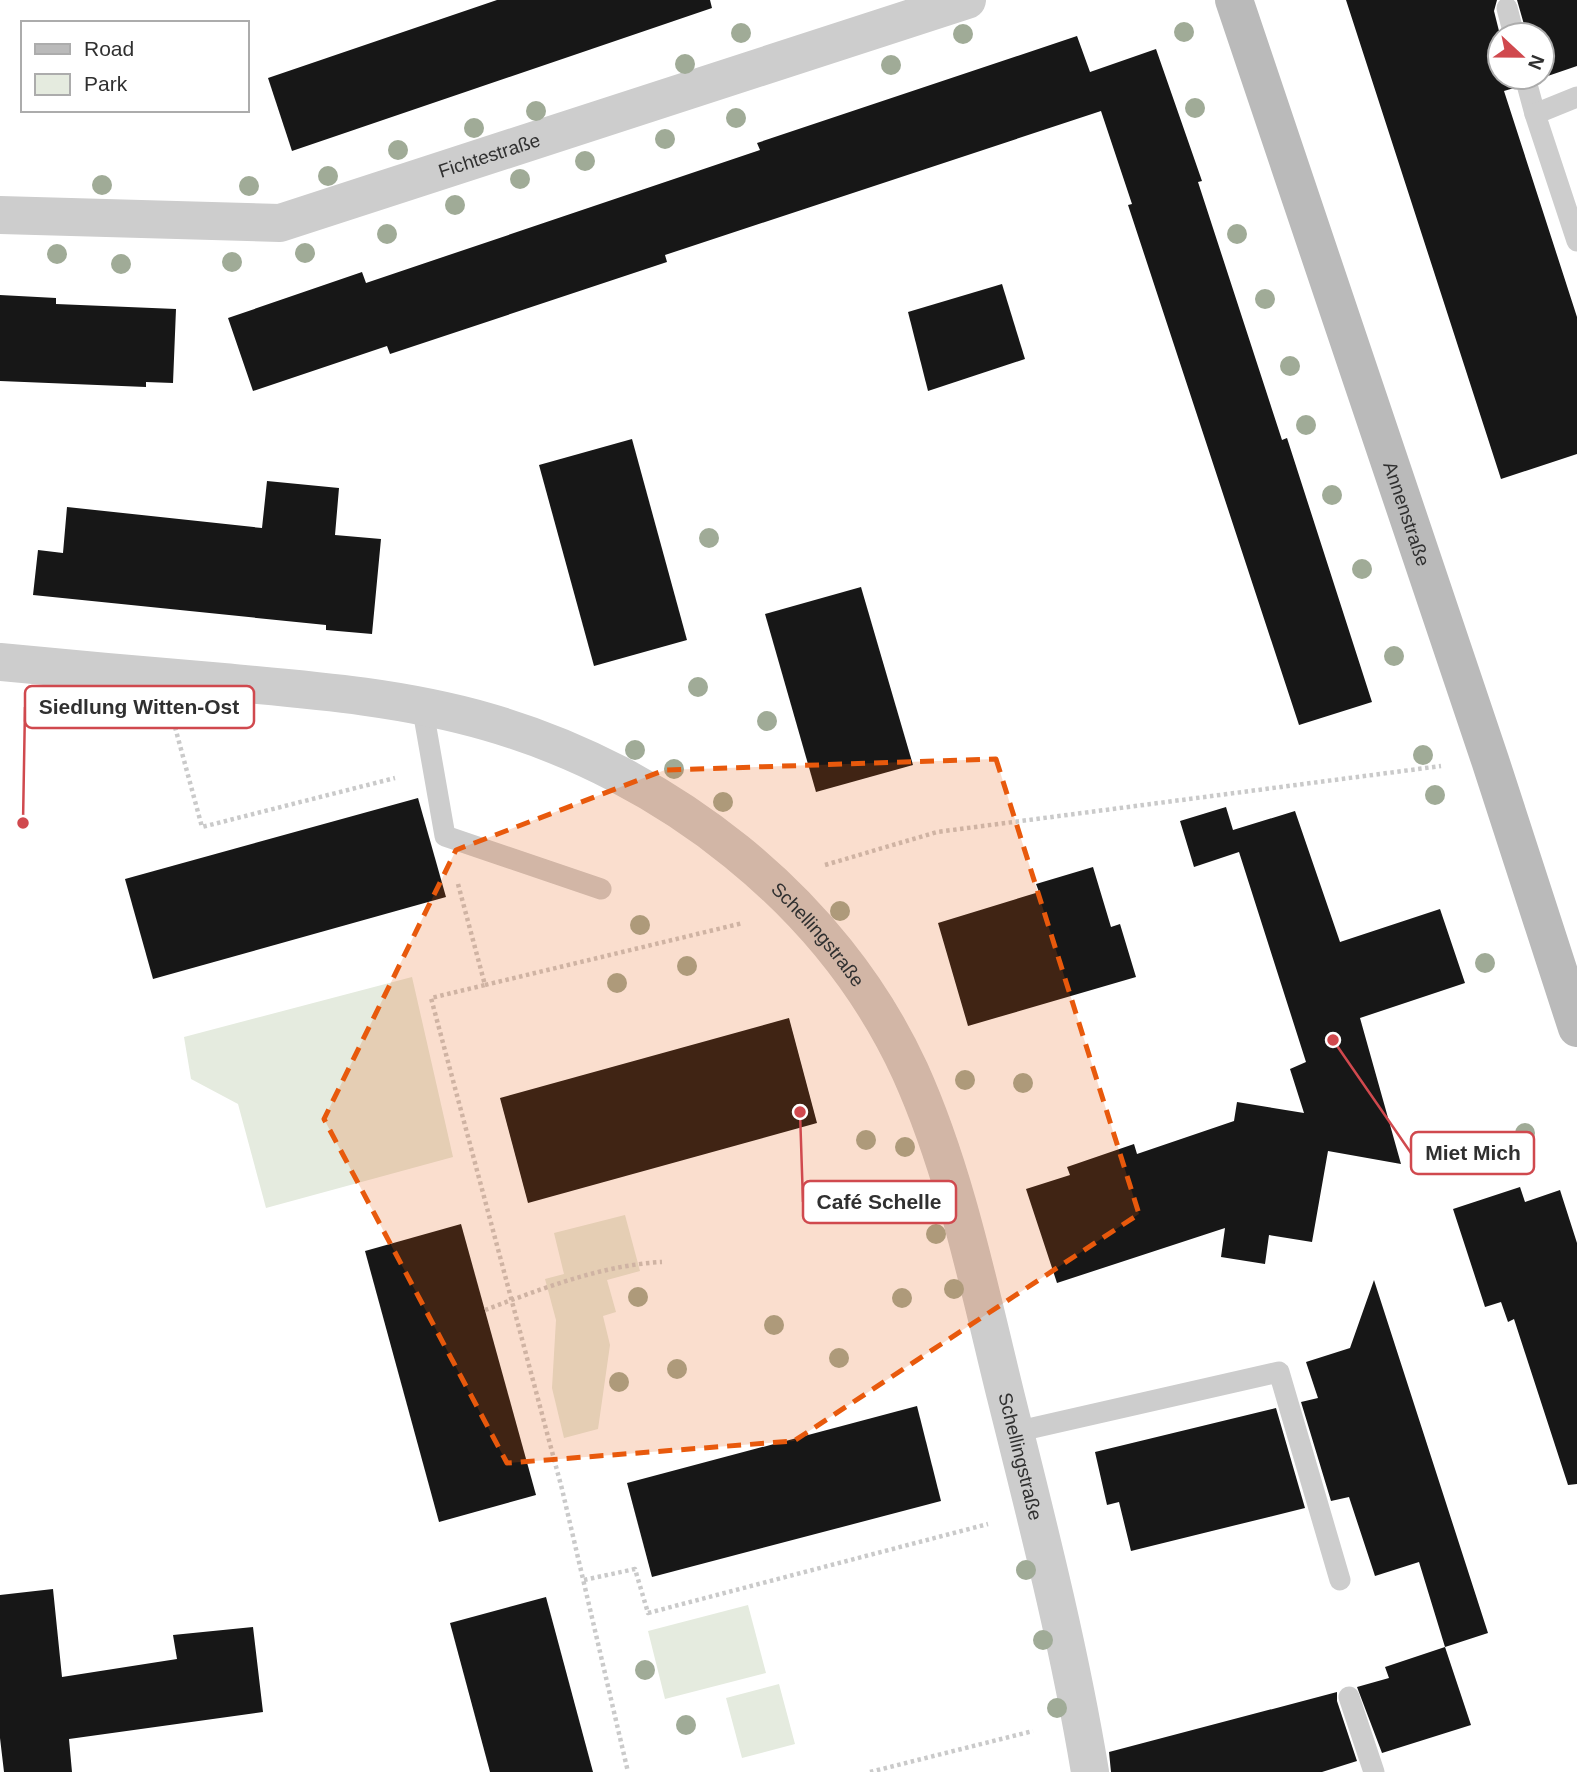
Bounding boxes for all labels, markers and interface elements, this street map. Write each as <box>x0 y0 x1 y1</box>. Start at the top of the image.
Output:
legend <box>21 21 248 112</box>
north arrow <box>1486 21 1556 91</box>
text: Road <box>84 37 134 60</box>
text: N <box>1524 52 1549 72</box>
text: Park <box>84 72 128 95</box>
street label: Fichtestraße <box>436 129 543 182</box>
street label: Annenstraße <box>1379 459 1434 569</box>
callout: Siedlung Witten-Ost <box>25 686 254 728</box>
text: Siedlung Witten-Ost <box>39 695 239 718</box>
street label: Schellingstraße <box>767 878 869 991</box>
callout: Miet Mich <box>1411 1132 1534 1174</box>
text: Miet Mich <box>1425 1141 1521 1164</box>
callout: Café Schelle <box>803 1181 956 1223</box>
text: Café Schelle <box>817 1190 941 1213</box>
street label: Schellingstraße <box>994 1390 1046 1523</box>

